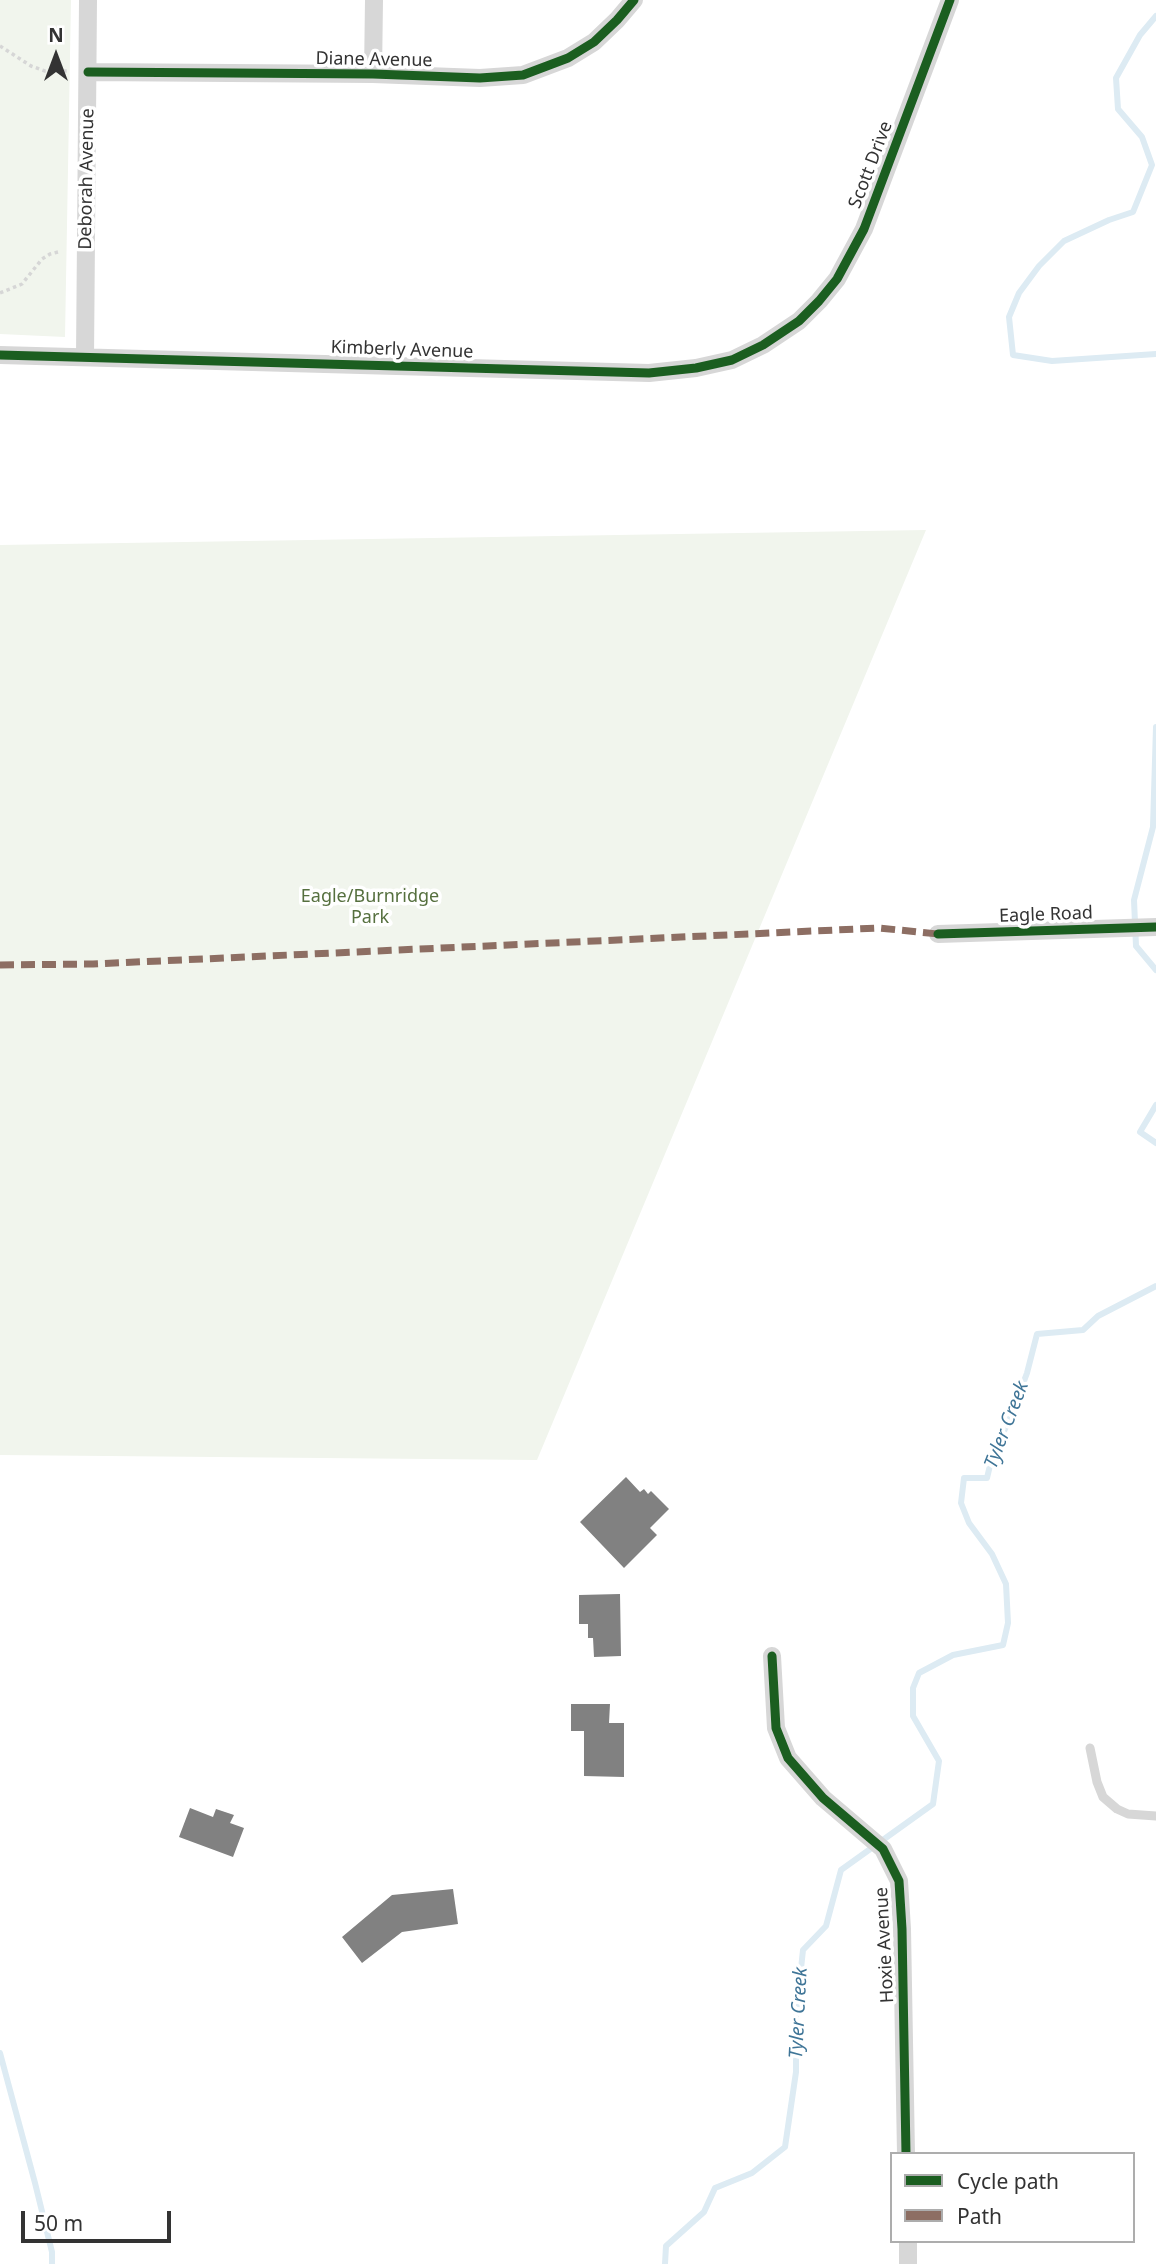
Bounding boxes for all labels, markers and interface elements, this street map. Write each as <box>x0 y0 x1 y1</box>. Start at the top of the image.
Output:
north arrow <box>21 21 91 91</box>
text: N <box>48 22 64 48</box>
street label: Diane Avenue <box>315 48 433 72</box>
street label: Deborah Avenue <box>75 108 99 250</box>
street label: Scott Drive <box>845 118 897 212</box>
street label: Kimberly Avenue <box>330 337 474 363</box>
park label: Eagle/Burnridge Park <box>301 886 439 928</box>
street label: Eagle Road <box>999 903 1093 927</box>
water label: Tyler Creek <box>980 1378 1034 1472</box>
street label: Hoxie Avenue <box>871 1886 899 2004</box>
water label: Tyler Creek <box>785 1967 813 2059</box>
legend <box>890 2152 1135 2243</box>
text: Cycle path <box>957 2167 1059 2195</box>
scale bar <box>24 2198 175 2242</box>
text: Path <box>957 2202 1002 2230</box>
text: 50 m <box>34 2209 83 2237</box>

